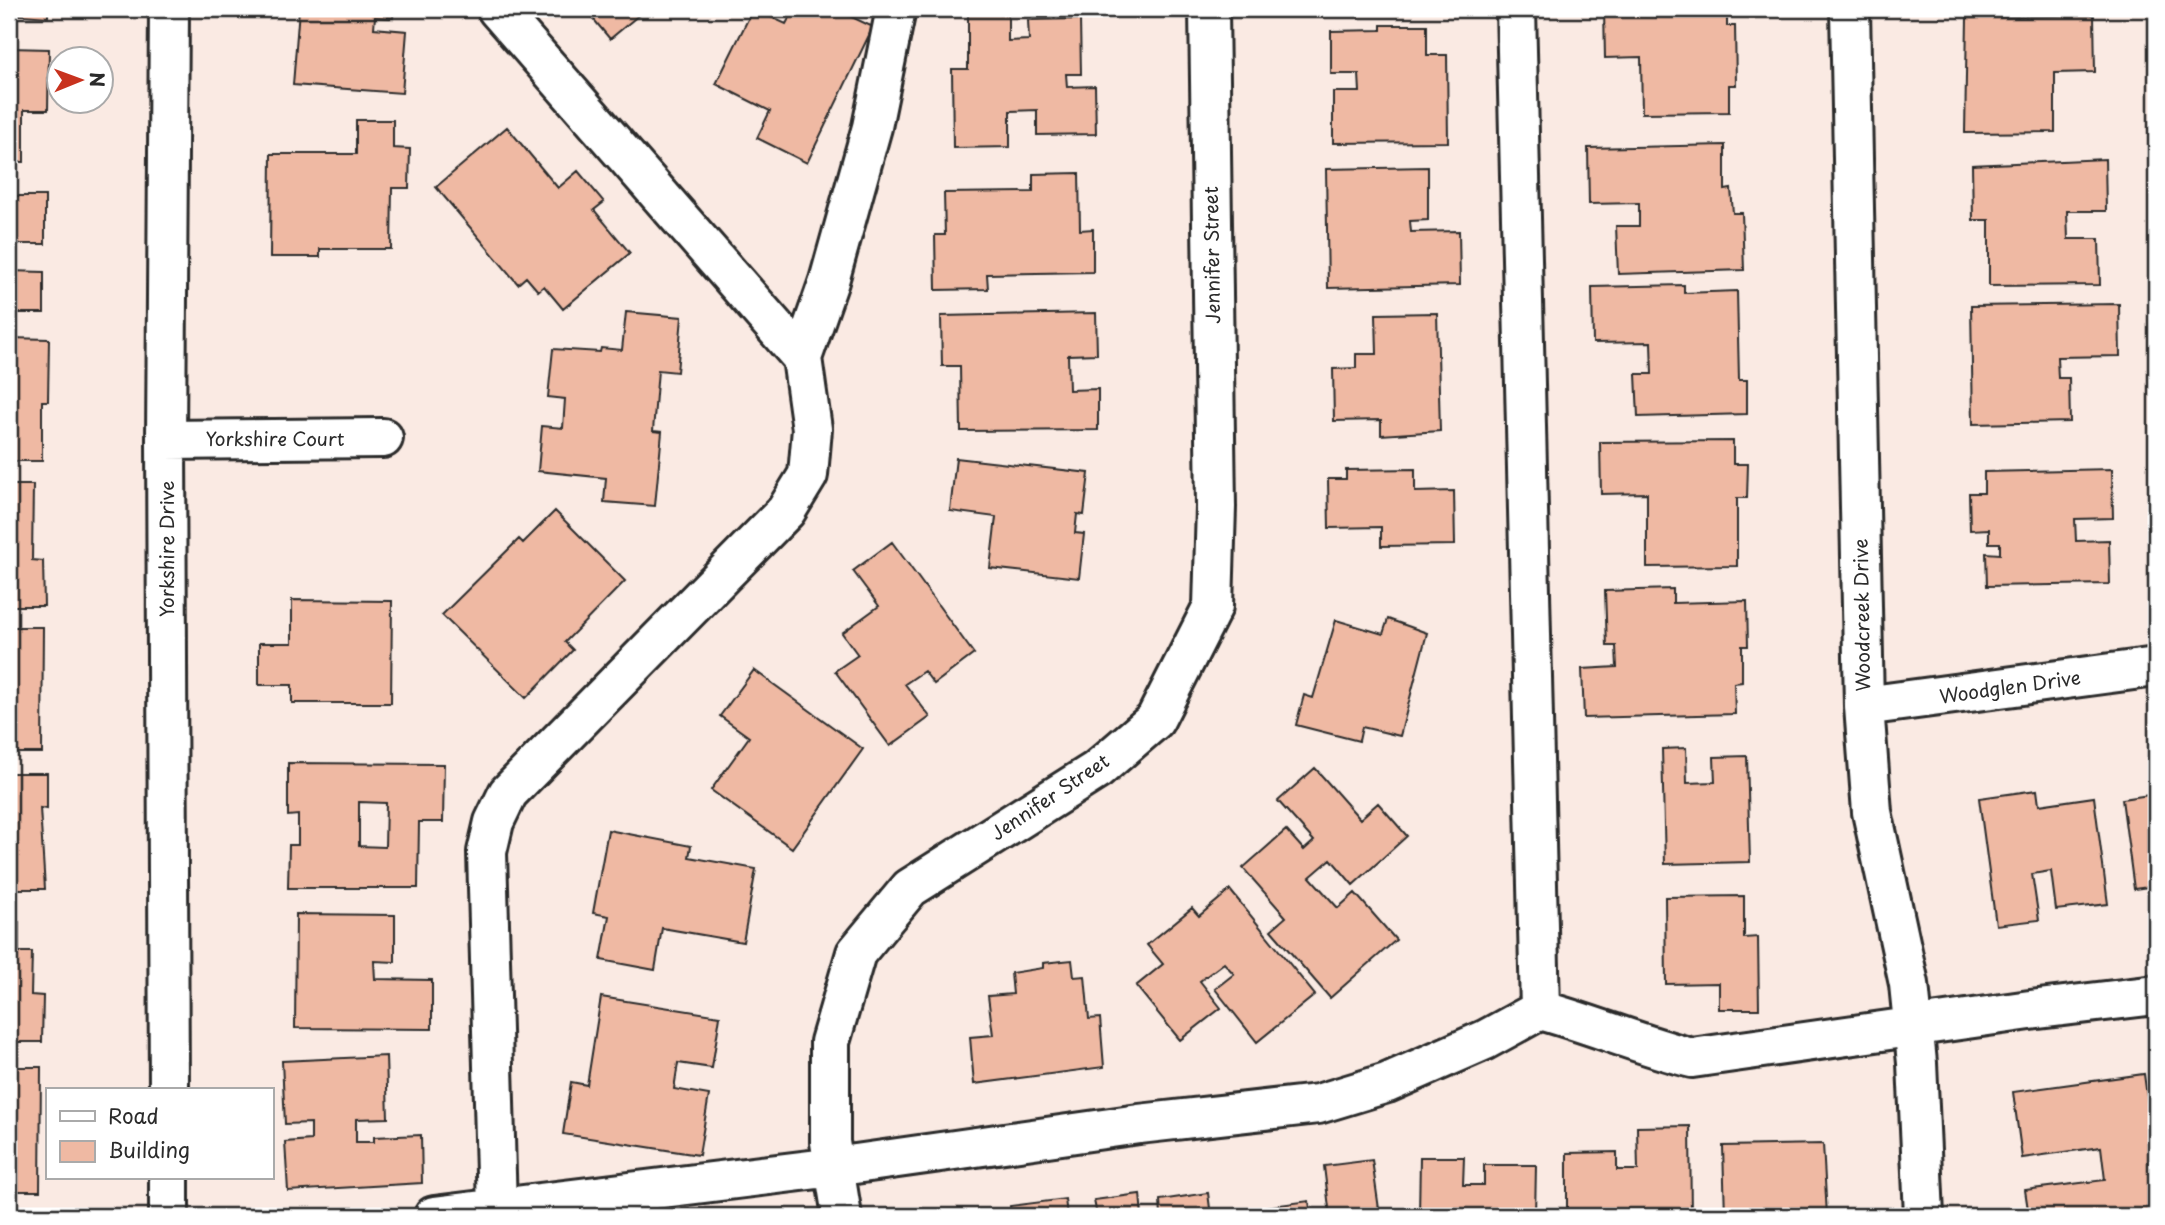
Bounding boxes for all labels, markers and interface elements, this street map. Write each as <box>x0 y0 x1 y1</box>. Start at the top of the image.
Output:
north arrow <box>46 46 116 116</box>
text: N <box>84 72 112 87</box>
street label: Jennifer Street <box>1196 186 1226 324</box>
street label: Yorkshire Court <box>206 424 345 452</box>
street label: Yorkshire Drive <box>152 481 180 617</box>
street label: Woodcreek Drive <box>1846 538 1876 692</box>
street label: Woodglen Drive <box>1937 662 2082 710</box>
street label: Jennifer Street <box>985 746 1115 846</box>
legend <box>46 1088 273 1180</box>
text: Road <box>108 1099 159 1131</box>
text: Building <box>108 1133 190 1165</box>

